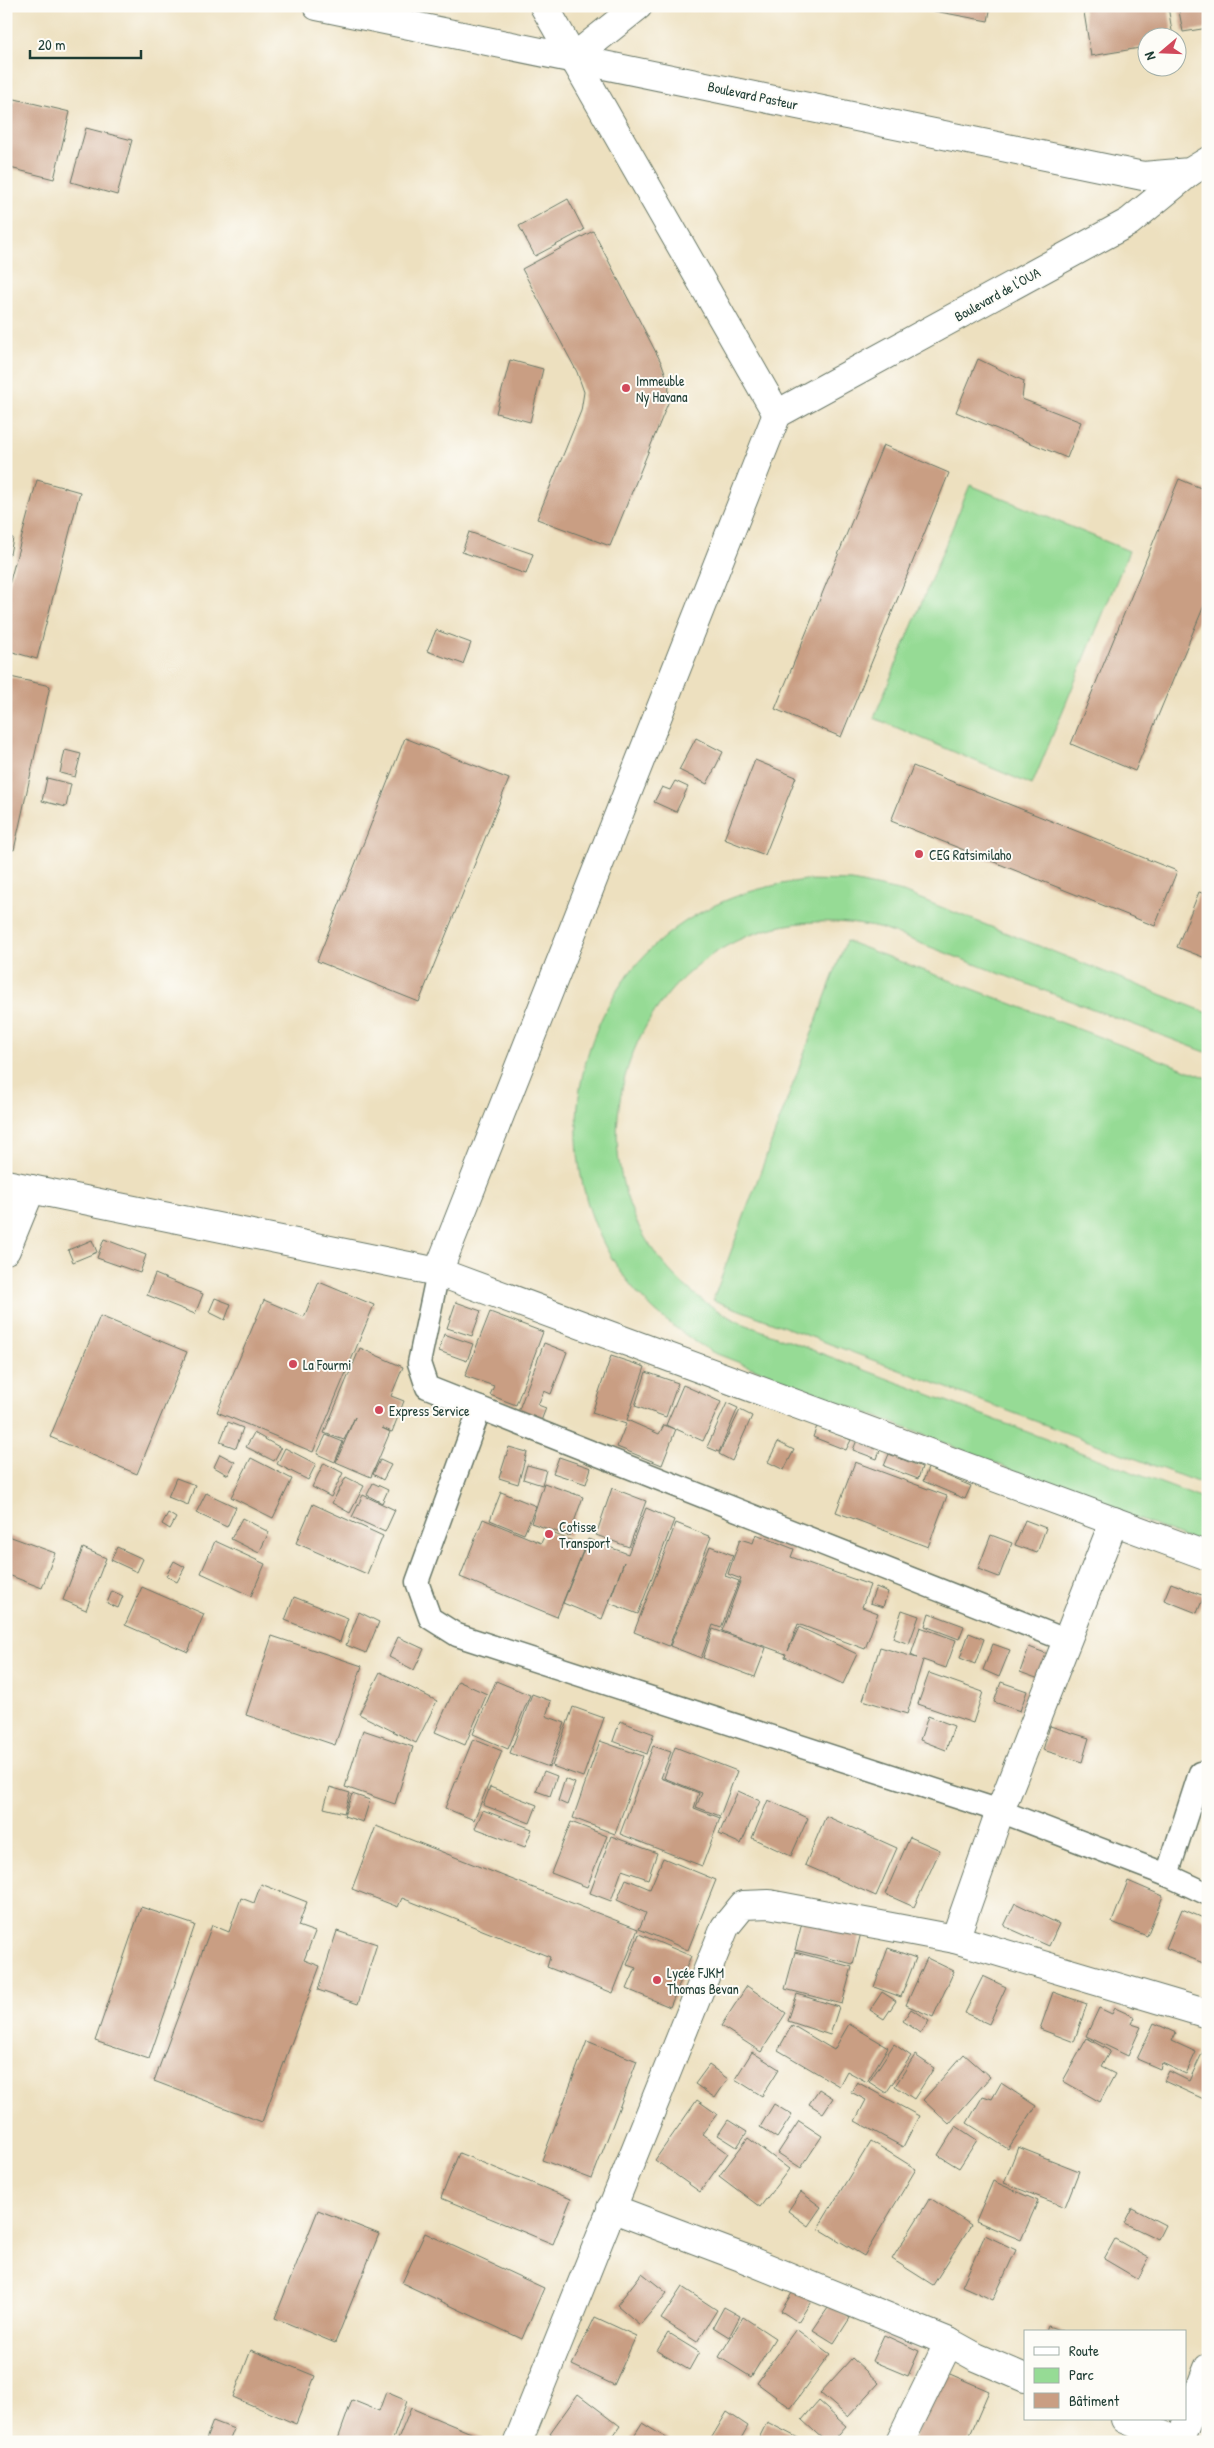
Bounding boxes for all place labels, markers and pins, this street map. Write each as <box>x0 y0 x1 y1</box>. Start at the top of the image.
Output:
place label: Immeuble Ny Havana <box>636 371 688 407</box>
marker: Immeuble Ny Havana <box>620 382 632 394</box>
place label: CEG Ratsimilaho <box>929 845 1012 864</box>
marker: CEG Ratsimilaho <box>913 848 925 860</box>
place label: La Fourmi <box>303 1355 351 1374</box>
marker: La Fourmi <box>287 1358 299 1370</box>
place label: Express Service <box>389 1401 470 1421</box>
marker: Express Service <box>373 1404 385 1416</box>
place label: Cotisse Transport <box>559 1517 610 1553</box>
marker: Cotisse Transport <box>543 1528 555 1540</box>
place label: Lycée FJKM Thomas Bevan <box>667 1963 739 1998</box>
marker: Lycée FJKM Thomas Bevan <box>651 1974 663 1986</box>

